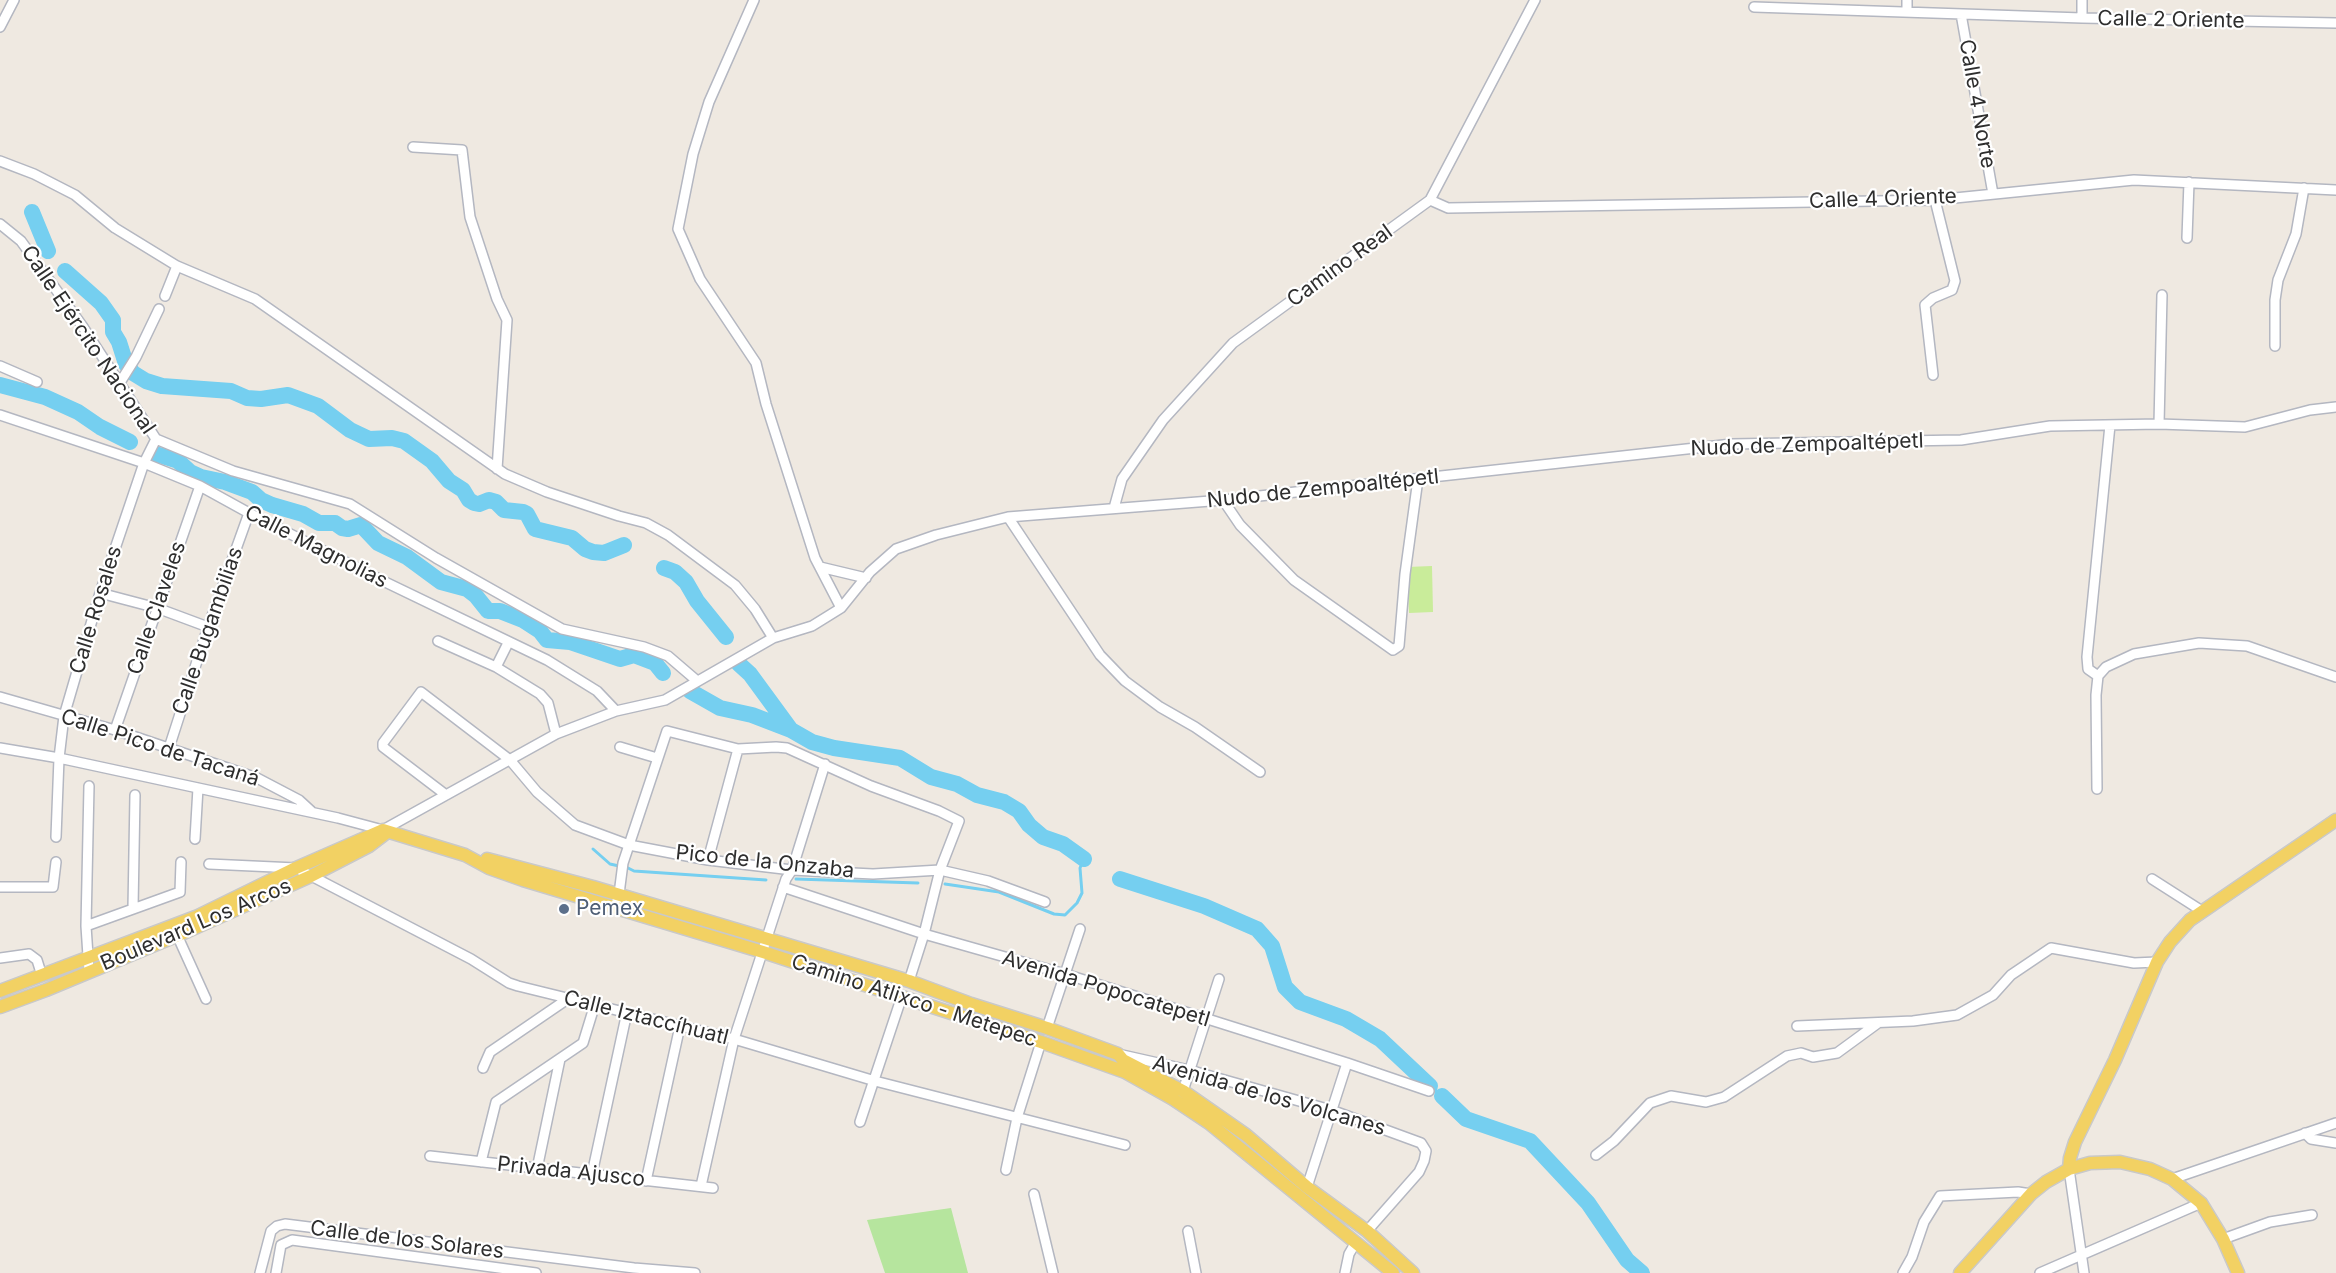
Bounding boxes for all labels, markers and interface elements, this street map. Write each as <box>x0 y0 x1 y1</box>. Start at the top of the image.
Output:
street label: Calle 2 Oriente <box>2097 6 2245 34</box>
street label: Calle 4 Norte <box>1953 38 2001 170</box>
street label: Calle 4 Oriente <box>1809 184 1957 214</box>
street label: Camino Real <box>1282 219 1398 313</box>
street label: Calle Ejército Nacional <box>16 241 160 439</box>
street label: Nudo de Zempoaltépetl <box>1690 428 1924 462</box>
street label: Nudo de Zempoaltépetl <box>1206 464 1440 514</box>
street label: Calle Magnolias <box>240 500 392 594</box>
street label: Calle Claveles <box>122 538 192 678</box>
street label: Calle Rosales <box>65 543 127 677</box>
street label: Calle Bugambilias <box>167 544 249 718</box>
street label: Calle Pico de Tacaná <box>57 704 263 792</box>
street label: Pico de la Onzaba <box>674 840 856 884</box>
street label: Boulevard Los Arcos <box>97 873 295 977</box>
place label: Pemex <box>576 896 643 922</box>
marker: Pemex <box>557 902 571 916</box>
street label: Avenida Popocatepetl <box>999 945 1213 1033</box>
street label: Camino Atlixco - Metepec <box>788 949 1040 1053</box>
street label: Calle Iztaccíhuatl <box>561 985 731 1051</box>
street label: Avenida de los Volcanes <box>1150 1051 1388 1141</box>
street label: Privada Ajusco <box>496 1152 646 1192</box>
street label: Calle de los Solares <box>309 1216 505 1264</box>

